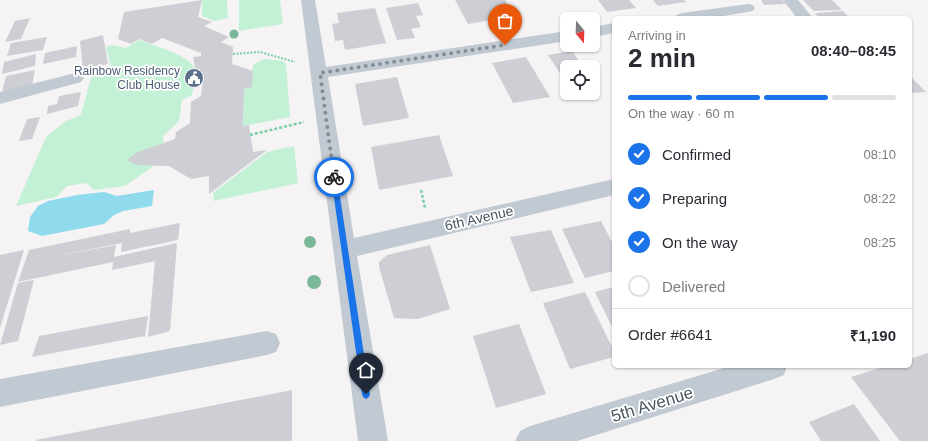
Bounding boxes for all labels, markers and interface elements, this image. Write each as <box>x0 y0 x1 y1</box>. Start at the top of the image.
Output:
pin <box>488 4 522 45</box>
icon: bag <box>494 10 516 32</box>
north arrow <box>560 12 600 52</box>
map controls <box>560 12 600 100</box>
text: Arriving in <box>628 28 686 43</box>
text: 08:40–08:45 <box>811 42 896 59</box>
text: 2 min <box>628 43 696 73</box>
button: locate <box>560 60 600 100</box>
place label: Rainbow Residency Club House <box>74 64 180 92</box>
public building icon: Rainbow Residency Club House <box>183 67 205 89</box>
text: On the way · 60 m <box>628 106 734 121</box>
icon: check <box>628 143 650 165</box>
text: Confirmed <box>662 146 731 163</box>
text: 08:10 <box>863 147 896 162</box>
courier <box>314 157 354 197</box>
icon: bike <box>323 166 345 188</box>
icon: check <box>628 187 650 209</box>
text: Preparing <box>662 190 727 207</box>
text: 08:22 <box>863 191 896 206</box>
street label: 6th Avenue <box>443 202 515 234</box>
icon: check <box>628 231 650 253</box>
text: On the way <box>662 234 738 251</box>
text: 08:25 <box>863 235 896 250</box>
text: Delivered <box>662 278 725 295</box>
text: Order #6641 <box>628 326 712 343</box>
text: ₹1,190 <box>850 327 896 344</box>
pin <box>349 353 383 394</box>
icon: home <box>355 359 377 381</box>
street label: 5th Avenue <box>609 383 695 426</box>

